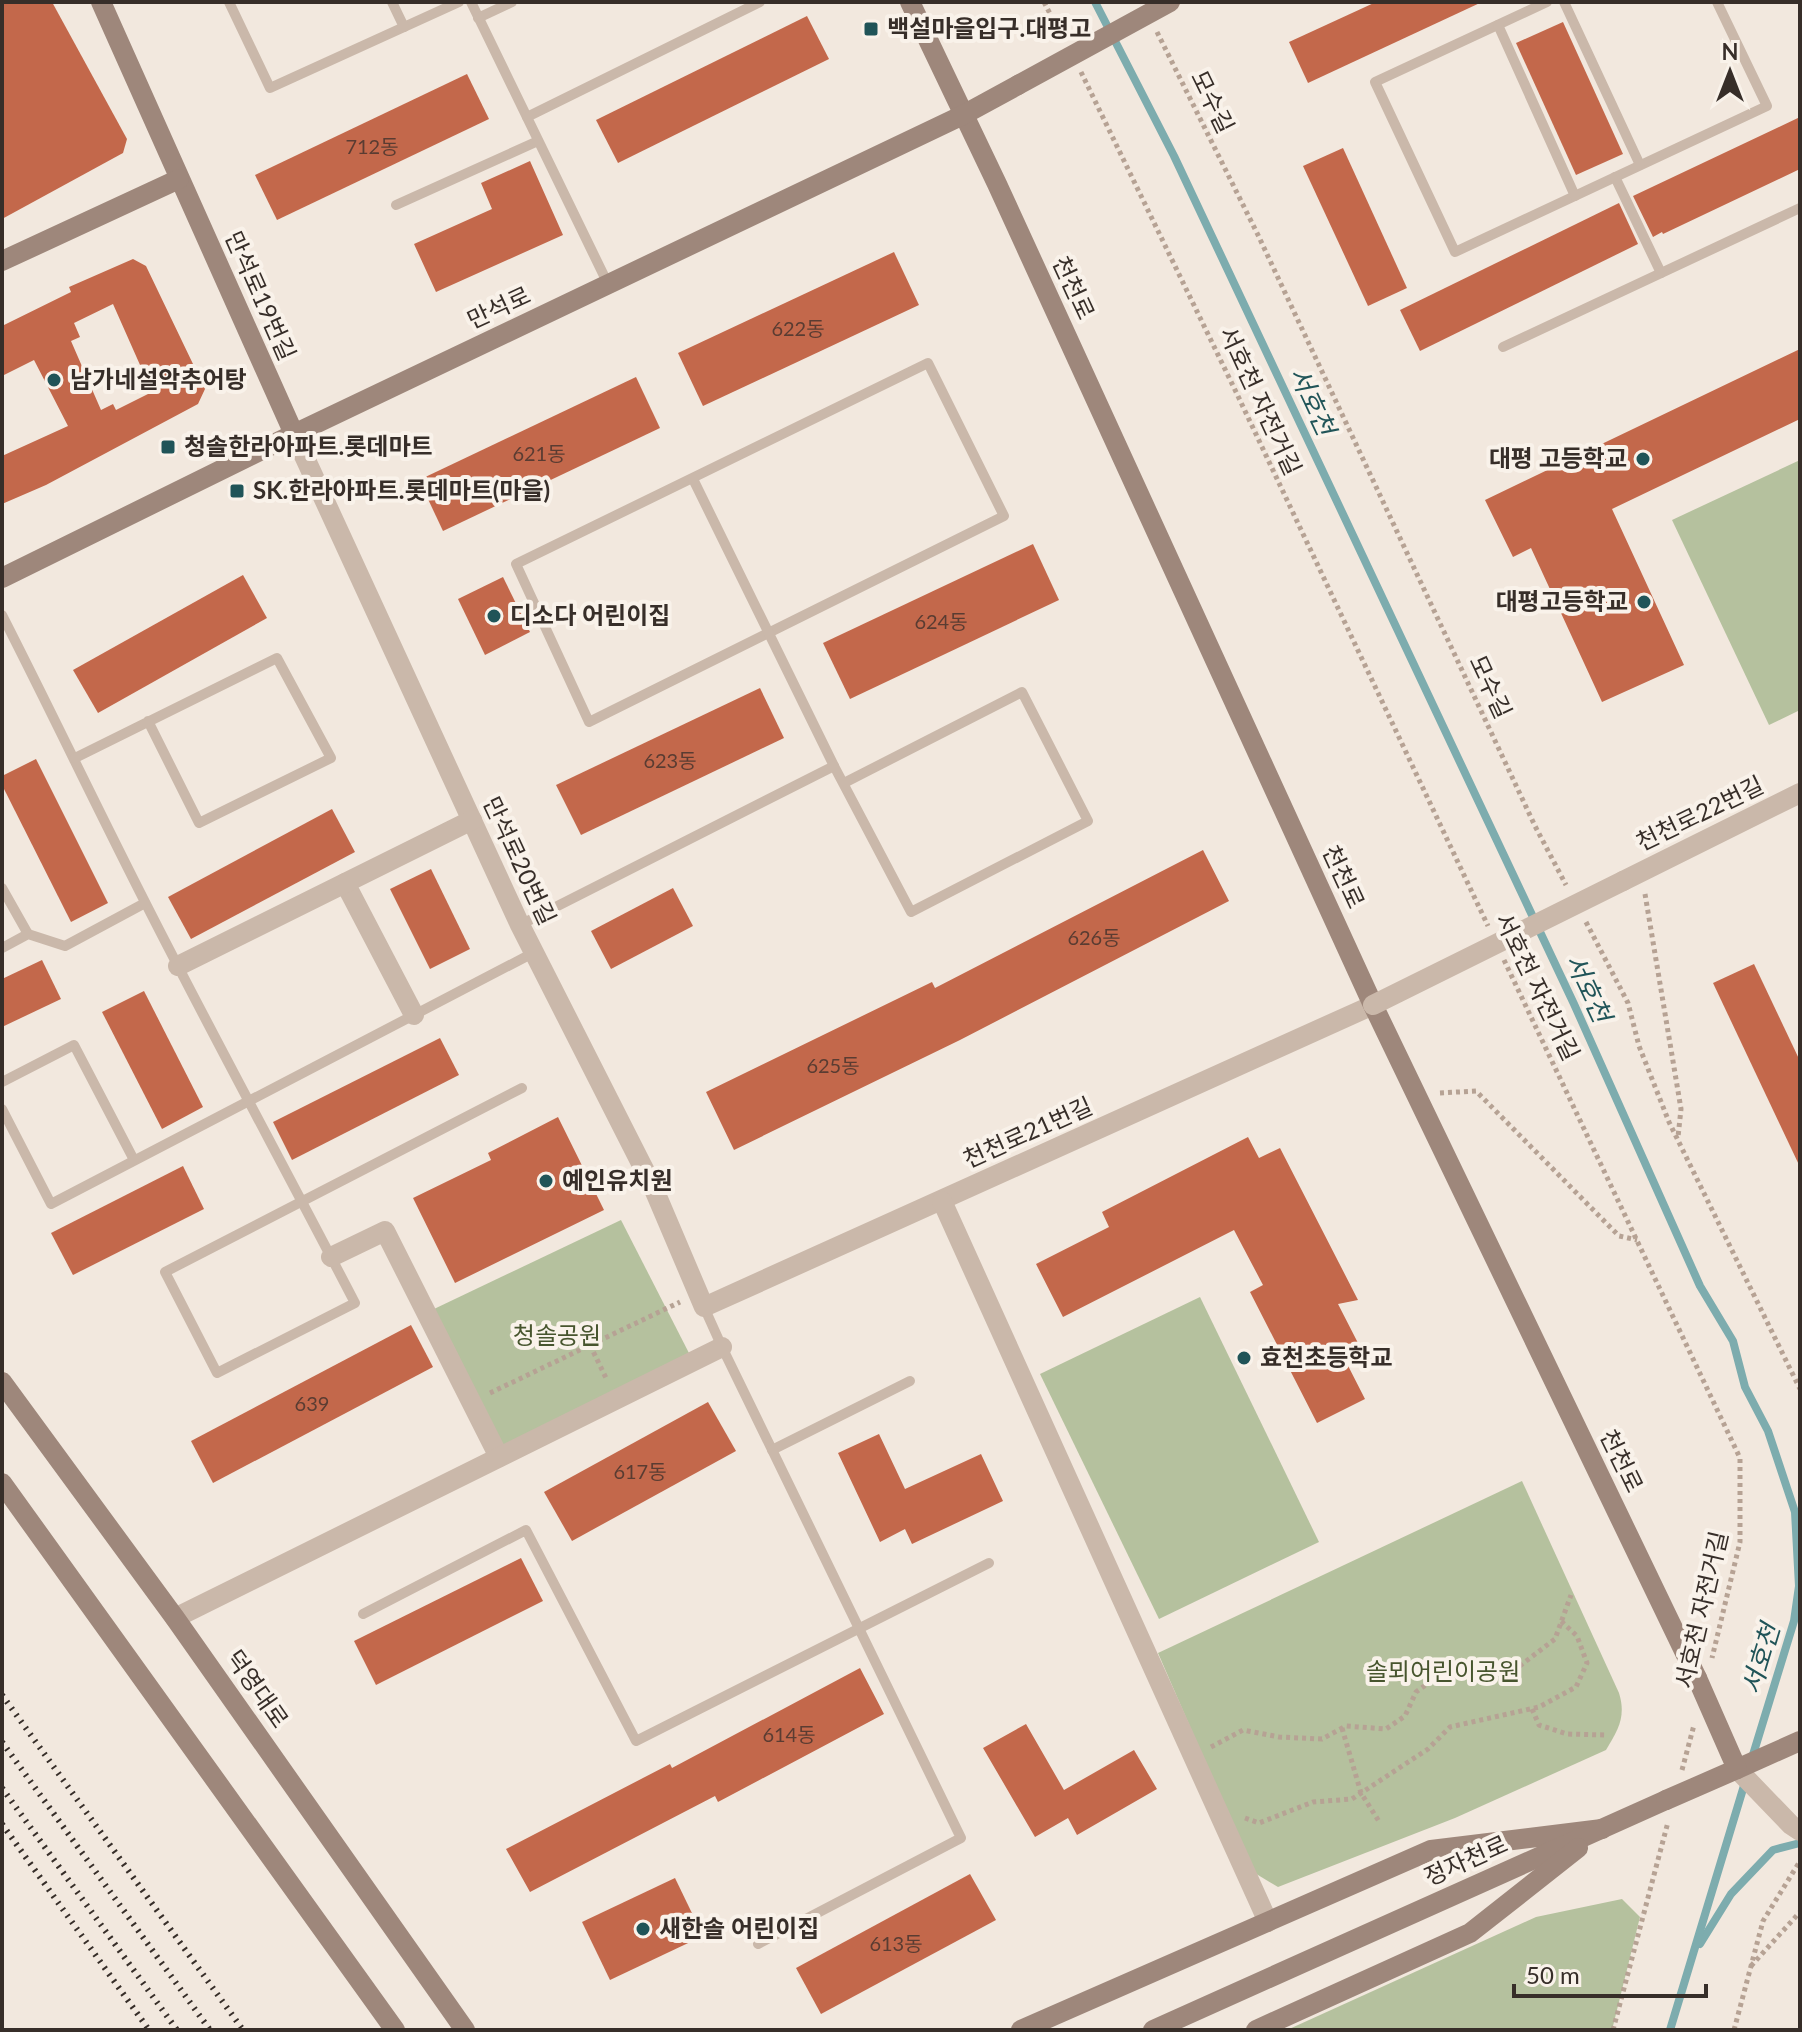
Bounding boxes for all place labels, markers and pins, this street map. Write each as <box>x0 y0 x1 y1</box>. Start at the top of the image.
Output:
place label: 백설마을입구.대평고 <box>887 13 1091 42</box>
marker: 백설마을입구.대평고 <box>862 20 880 38</box>
place label: 남가네설악추어탕 <box>70 364 247 393</box>
marker: 남가네설악추어탕 <box>45 371 63 389</box>
place label: 청솔한라아파트.롯데마트 <box>184 431 433 460</box>
marker: 청솔한라아파트.롯데마트 <box>159 438 177 456</box>
place label: 대평 고등학교 <box>1489 443 1627 472</box>
marker: 대평 고등학교 <box>1634 450 1652 468</box>
place label: SK.한라아파트.롯데마트(마을) <box>253 475 550 504</box>
marker: SK.한라아파트.롯데마트(마을) <box>228 482 246 500</box>
place label: 대평고등학교 <box>1496 586 1628 615</box>
marker: 대평고등학교 <box>1635 593 1653 611</box>
place label: 디소다 어린이집 <box>510 600 670 629</box>
marker: 디소다 어린이집 <box>485 607 503 625</box>
place label: 예인유치원 <box>562 1165 672 1194</box>
marker: 예인유치원 <box>537 1172 555 1190</box>
place label: 효천초등학교 <box>1260 1342 1392 1371</box>
marker: 효천초등학교 <box>1235 1349 1253 1367</box>
place label: 새한솔 어린이집 <box>659 1913 819 1942</box>
marker: 새한솔 어린이집 <box>634 1920 652 1938</box>

